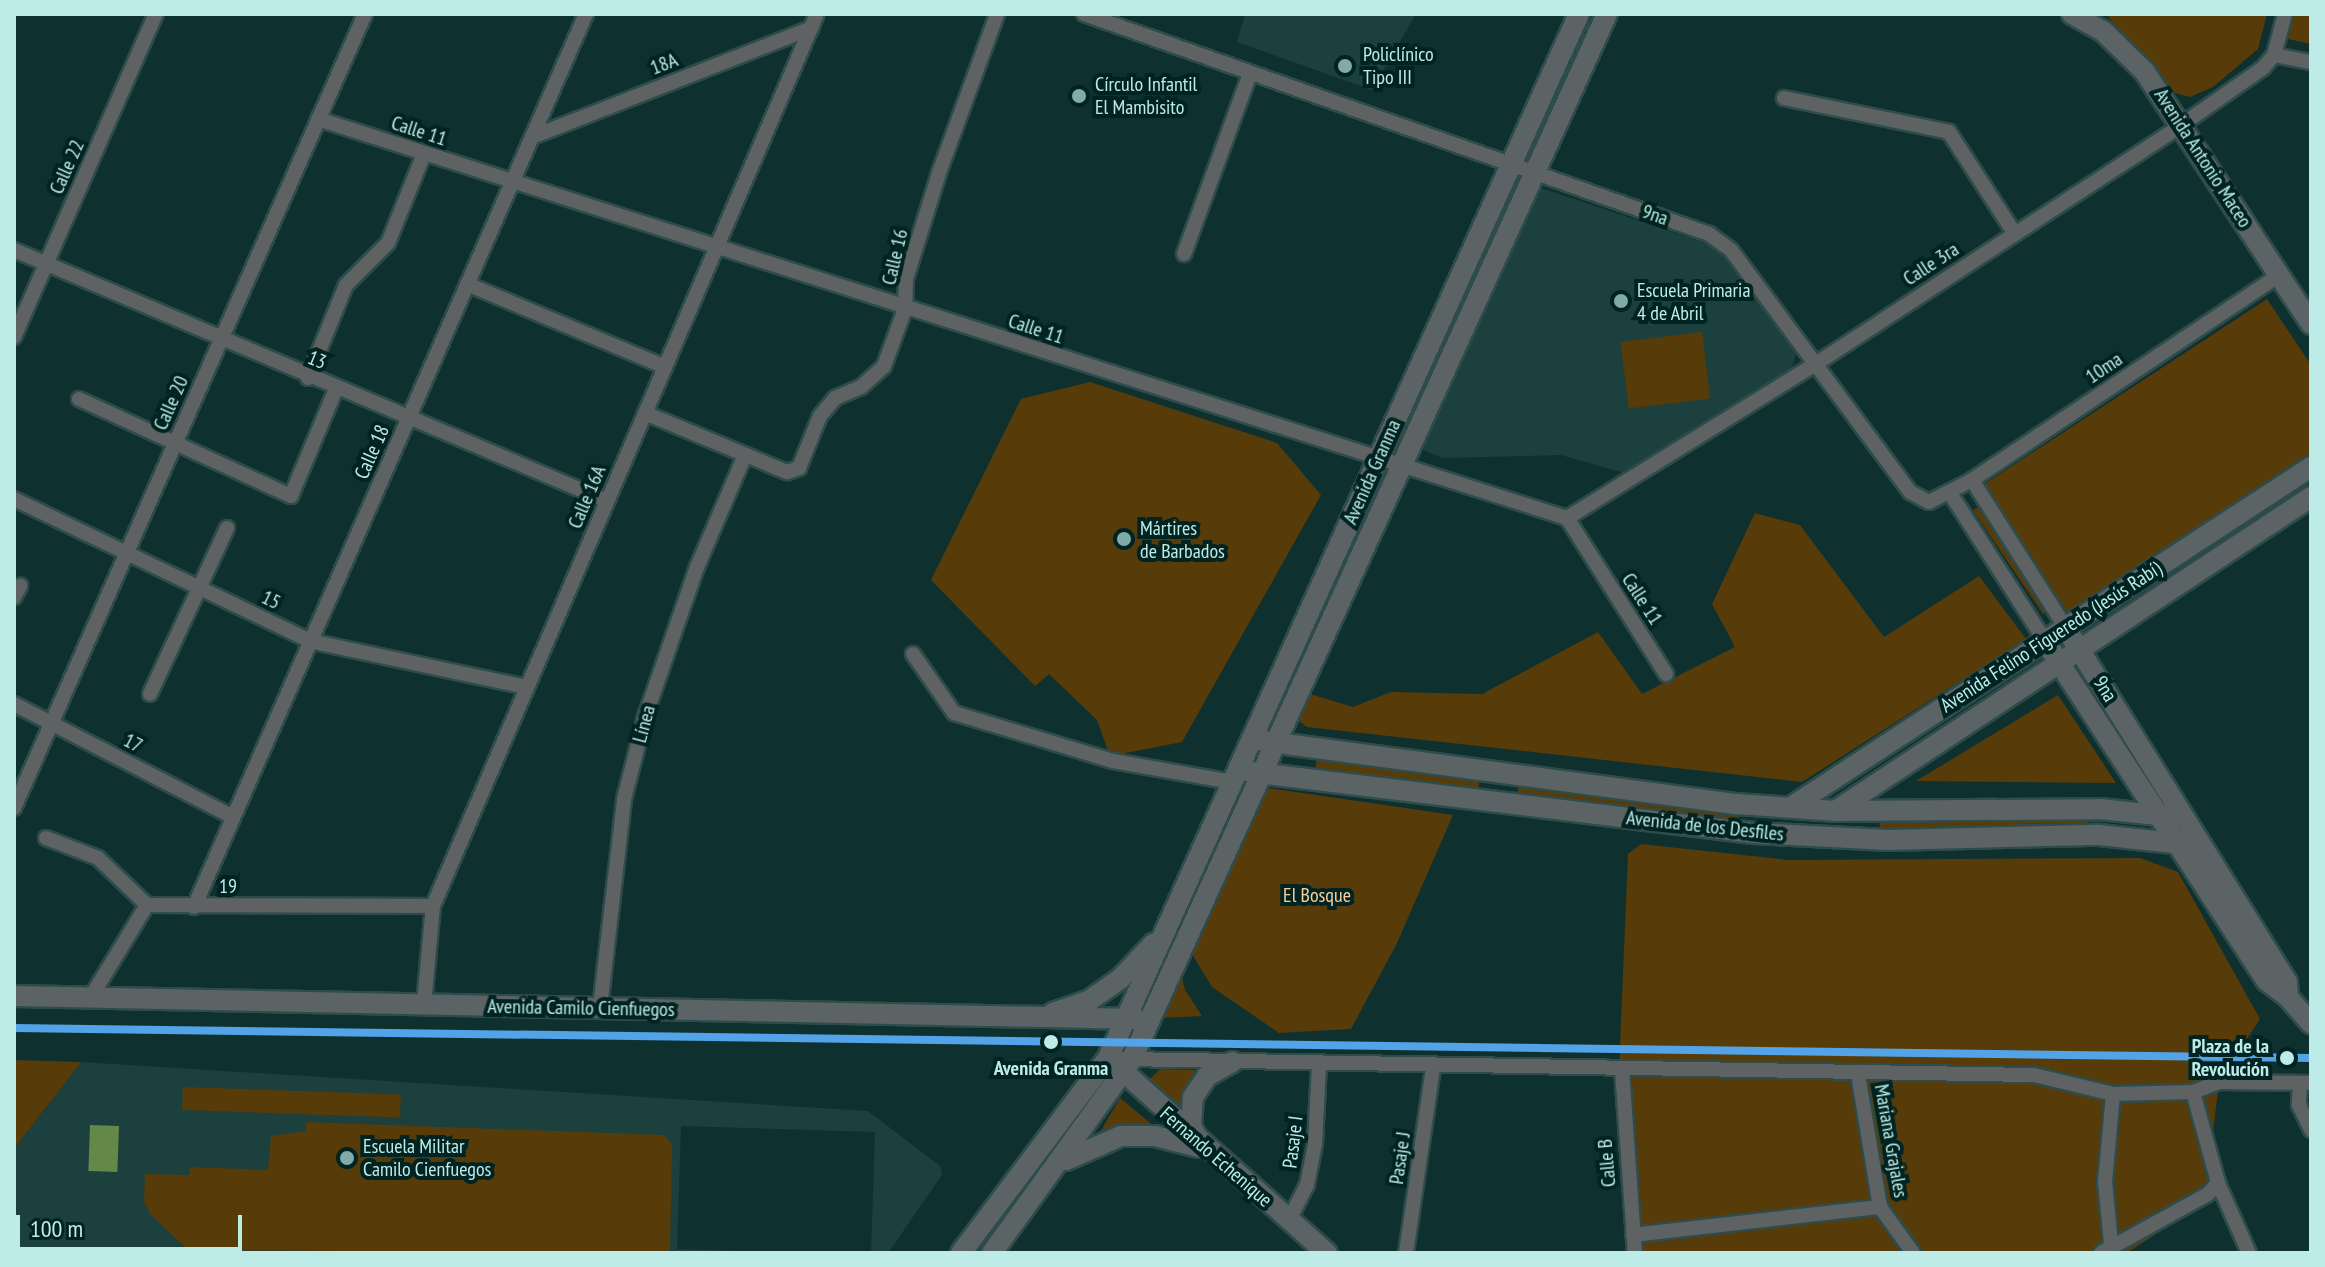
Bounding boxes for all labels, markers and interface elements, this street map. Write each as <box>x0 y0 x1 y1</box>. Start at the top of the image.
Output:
place label: Policlínico Tipo III <box>1363 42 1434 89</box>
street label: 18A <box>647 48 681 80</box>
marker: Policlínico Tipo III <box>1334 55 1356 77</box>
place label: Círculo Infantil El Mambisito <box>1095 72 1197 119</box>
street label: Avenida Antonio Maceo <box>2149 84 2257 232</box>
marker: Círculo Infantil El Mambisito <box>1070 87 1088 105</box>
street label: Calle 11 <box>388 111 450 151</box>
street label: Calle 22 <box>45 136 89 198</box>
street label: 9na <box>1639 199 1671 231</box>
street label: Calle 16 <box>877 227 913 287</box>
street label: Calle 3ra <box>1899 237 1963 291</box>
place label: Escuela Primaria 4 de Abril <box>1637 278 1750 325</box>
marker: Escuela Primaria 4 de Abril <box>1612 292 1630 310</box>
street label: Calle 11 <box>1005 309 1067 349</box>
street label: 13 <box>304 346 330 374</box>
street label: 10ma <box>2081 347 2127 389</box>
street label: Calle 20 <box>149 372 193 434</box>
street label: Avenida Granma <box>1338 416 1406 528</box>
street label: Calle 18 <box>350 421 394 483</box>
street label: Calle 16A <box>563 462 611 532</box>
place label: Mártires de Barbados <box>1140 516 1225 563</box>
marker: Mártires de Barbados <box>1115 530 1133 548</box>
street label: Avenida Felino Figueredo (Jesús Rabí) <box>1936 556 2166 718</box>
street label: Calle 11 <box>1616 569 1668 629</box>
street label: 15 <box>258 585 284 615</box>
street label: 9na <box>2088 672 2122 706</box>
street label: Línea <box>628 703 660 745</box>
street label: 17 <box>120 728 146 758</box>
street label: Avenida de los Desfiles <box>1625 806 1785 846</box>
street label: 19 <box>219 874 237 898</box>
park label: El Bosque <box>1283 883 1351 907</box>
street label: Avenida Camilo Cienfuegos <box>487 994 675 1022</box>
marker: Avenida Granma <box>1040 1031 1062 1053</box>
place label: Plaza de la Revolución <box>2191 1034 2269 1081</box>
marker: Plaza de la Revolución <box>2276 1047 2298 1069</box>
place label: Avenida Granma <box>994 1056 1108 1080</box>
street label: Mariana Grajales <box>1869 1082 1913 1200</box>
street label: Fernando Echenique <box>1155 1102 1277 1212</box>
street label: Pasaje I <box>1278 1114 1308 1170</box>
street label: Pasaje J <box>1384 1130 1416 1186</box>
place label: Escuela Militar Camilo Cienfuegos <box>363 1134 491 1181</box>
street label: Calle B <box>1593 1138 1621 1188</box>
marker: Escuela Militar Camilo Cienfuegos <box>338 1149 356 1167</box>
scale bar <box>20 1199 246 1249</box>
text: 100 m <box>30 1213 83 1244</box>

